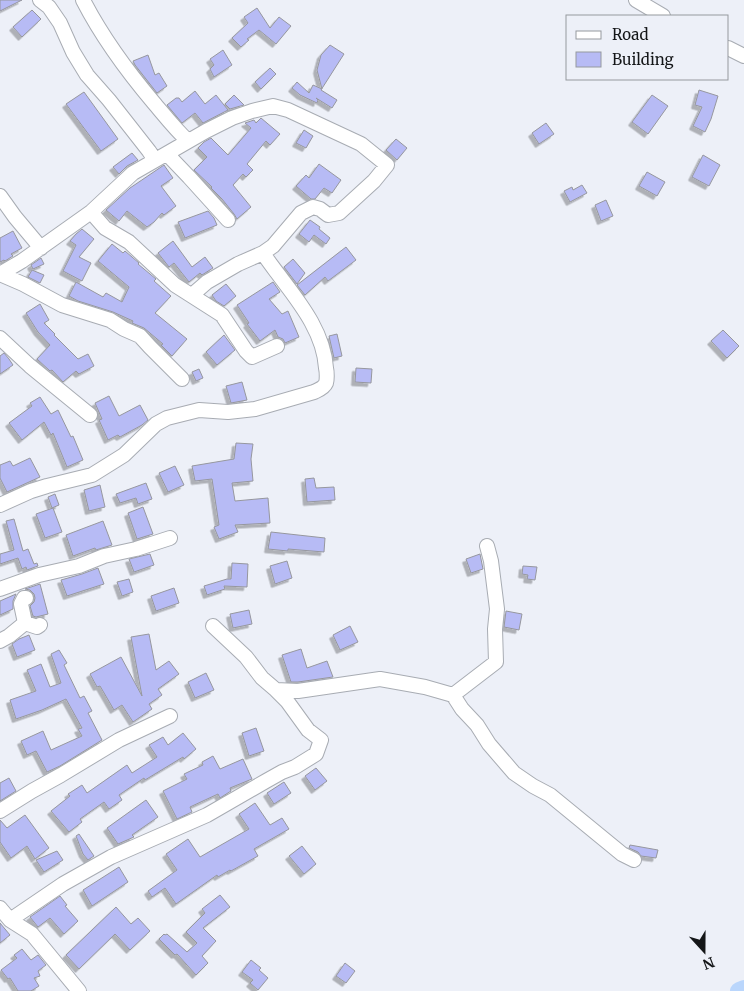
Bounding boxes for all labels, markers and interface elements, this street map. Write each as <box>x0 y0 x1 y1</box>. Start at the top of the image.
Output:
legend <box>566 15 729 80</box>
text: Road <box>612 25 648 44</box>
text: Building <box>612 50 674 69</box>
north arrow <box>679 926 729 976</box>
text: N <box>700 953 717 974</box>

